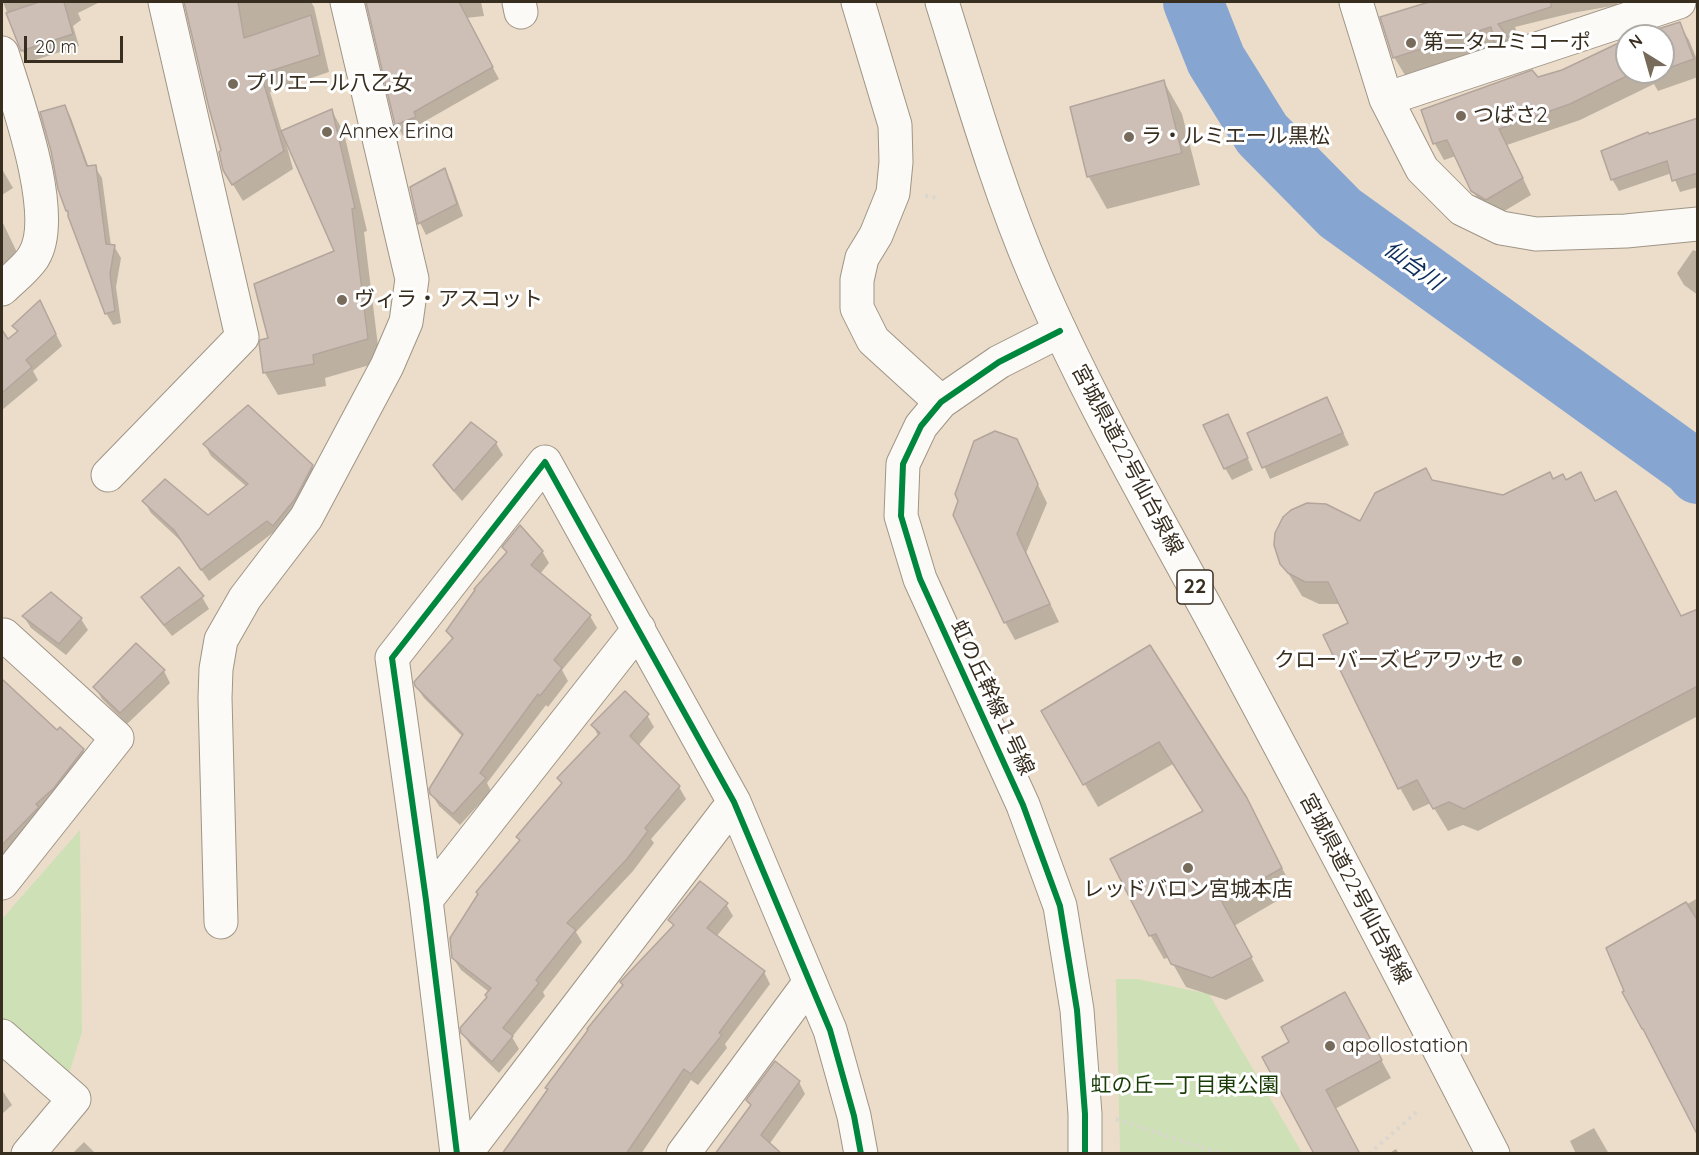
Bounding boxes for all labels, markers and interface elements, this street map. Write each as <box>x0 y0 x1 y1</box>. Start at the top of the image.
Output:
scale bar <box>27 24 126 62</box>
north arrow <box>1615 24 1675 84</box>
place label: 第二タユミコーポ <box>1423 30 1591 56</box>
text: N <box>1625 30 1646 53</box>
text: 20 m <box>35 35 77 58</box>
marker: 第二タユミコーポ <box>1404 36 1418 50</box>
place label: プリエール八乙女 <box>245 71 413 97</box>
marker: プリエール八乙女 <box>226 77 240 91</box>
place label: つばさ2 <box>1473 103 1548 129</box>
marker: つばさ2 <box>1454 109 1468 123</box>
place label: Annex Erina <box>339 119 454 145</box>
place label: ラ・ルミエール黒松 <box>1141 124 1330 150</box>
marker: Annex Erina <box>320 125 334 139</box>
marker: ラ・ルミエール黒松 <box>1122 130 1136 144</box>
water label: 仙台川 <box>1379 236 1447 296</box>
place label: ヴィラ・アスコット <box>354 287 543 313</box>
marker: ヴィラ・アスコット <box>335 293 349 307</box>
street label: 宮城県道22号仙台泉線 <box>1066 360 1188 560</box>
road number: 22 <box>1177 570 1213 604</box>
street label: 虹の丘幹線１号線 <box>945 617 1039 779</box>
place label: クローバーズピアワッセ <box>1274 648 1505 674</box>
marker: クローバーズピアワッセ <box>1510 654 1524 668</box>
street label: 宮城県道22号仙台泉線 <box>1294 789 1416 989</box>
marker: レッドバロン宮城本店 <box>1181 861 1195 875</box>
place label: レッドバロン宮城本店 <box>1083 877 1293 903</box>
place label: apollostation <box>1342 1033 1468 1059</box>
marker: apollostation <box>1323 1039 1337 1053</box>
park label: 虹の丘一丁目東公園 <box>1091 1073 1279 1099</box>

